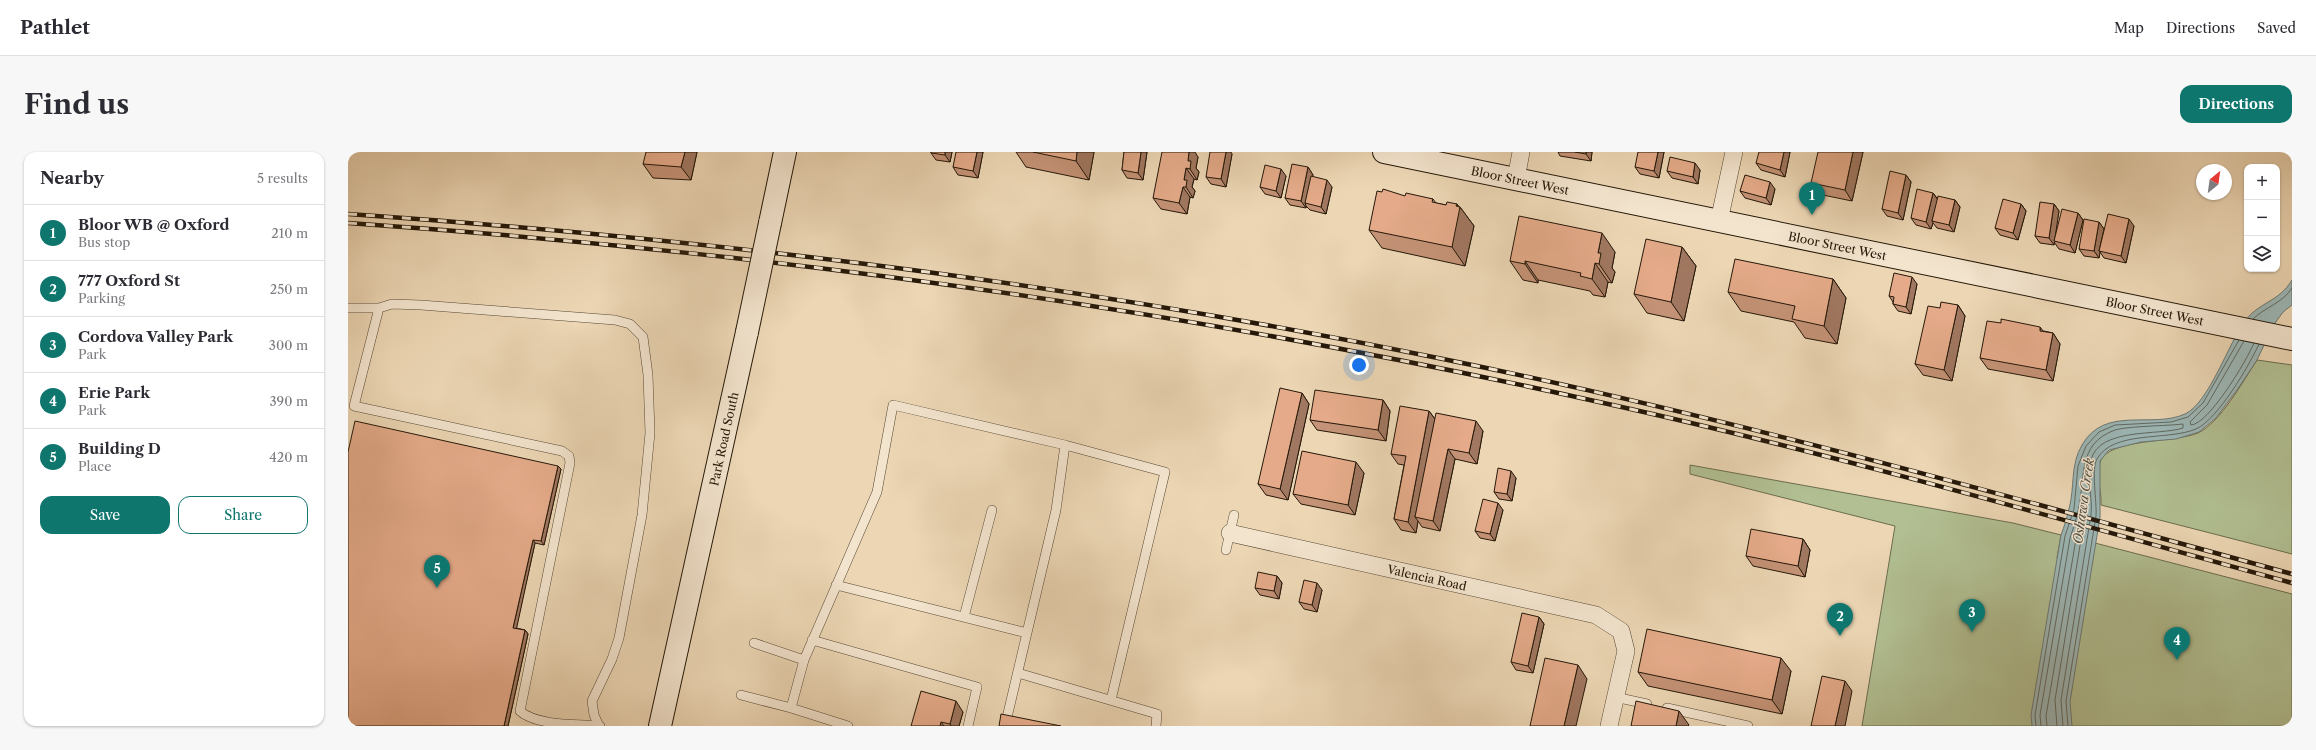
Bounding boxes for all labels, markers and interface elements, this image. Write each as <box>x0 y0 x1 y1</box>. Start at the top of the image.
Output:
text: Pathlet <box>20 16 90 39</box>
text: Map <box>2114 19 2144 37</box>
text: Directions <box>2166 19 2235 37</box>
text: Saved <box>2257 19 2296 37</box>
button: Directions <box>2180 85 2292 123</box>
text: Find us <box>24 87 129 121</box>
street label: Bloor Street West <box>1470 163 1571 198</box>
north arrow <box>2196 164 2232 200</box>
map controls <box>2244 164 2280 272</box>
button: + <box>2244 164 2280 200</box>
text: Nearby <box>40 168 104 188</box>
text: 5 results <box>257 170 308 186</box>
pin: 1 <box>1799 182 1825 215</box>
button: − <box>2244 200 2280 236</box>
text: Bloor WB @ Oxford <box>78 215 229 234</box>
text: 1 <box>50 225 56 241</box>
text: 210 m <box>271 225 308 241</box>
street label: Bloor Street West <box>1787 228 1889 263</box>
text: Bus stop <box>78 234 130 250</box>
button: layers <box>2244 236 2280 272</box>
text: 777 Oxford St <box>78 271 180 290</box>
text: 2 <box>49 281 57 297</box>
text: 250 m <box>270 281 308 297</box>
text: Parking <box>78 290 125 306</box>
street label: Bloor Street West <box>2104 293 2206 328</box>
text: Cordova Valley Park <box>78 327 233 346</box>
text: 3 <box>49 337 57 353</box>
text: 300 m <box>269 337 308 353</box>
text: Park <box>78 346 106 362</box>
your location <box>1349 355 1369 375</box>
text: Erie Park <box>78 383 150 402</box>
street label: Park Road South <box>706 390 741 487</box>
text: 4 <box>49 393 57 409</box>
text: 390 m <box>269 393 308 409</box>
text: Park <box>78 402 106 418</box>
text: Building D <box>78 439 161 458</box>
text: 5 <box>49 449 57 465</box>
text: 420 m <box>269 449 308 465</box>
water label: Oshawa Creek <box>2069 457 2097 545</box>
text: Place <box>78 458 111 474</box>
button: Save <box>40 496 170 534</box>
button: Share <box>178 496 308 534</box>
pin: 5 <box>424 555 450 588</box>
street label: Valencia Road <box>1385 561 1469 593</box>
pin: 3 <box>1959 599 1985 632</box>
pin: 2 <box>1827 603 1853 636</box>
pin: 4 <box>2164 627 2190 660</box>

